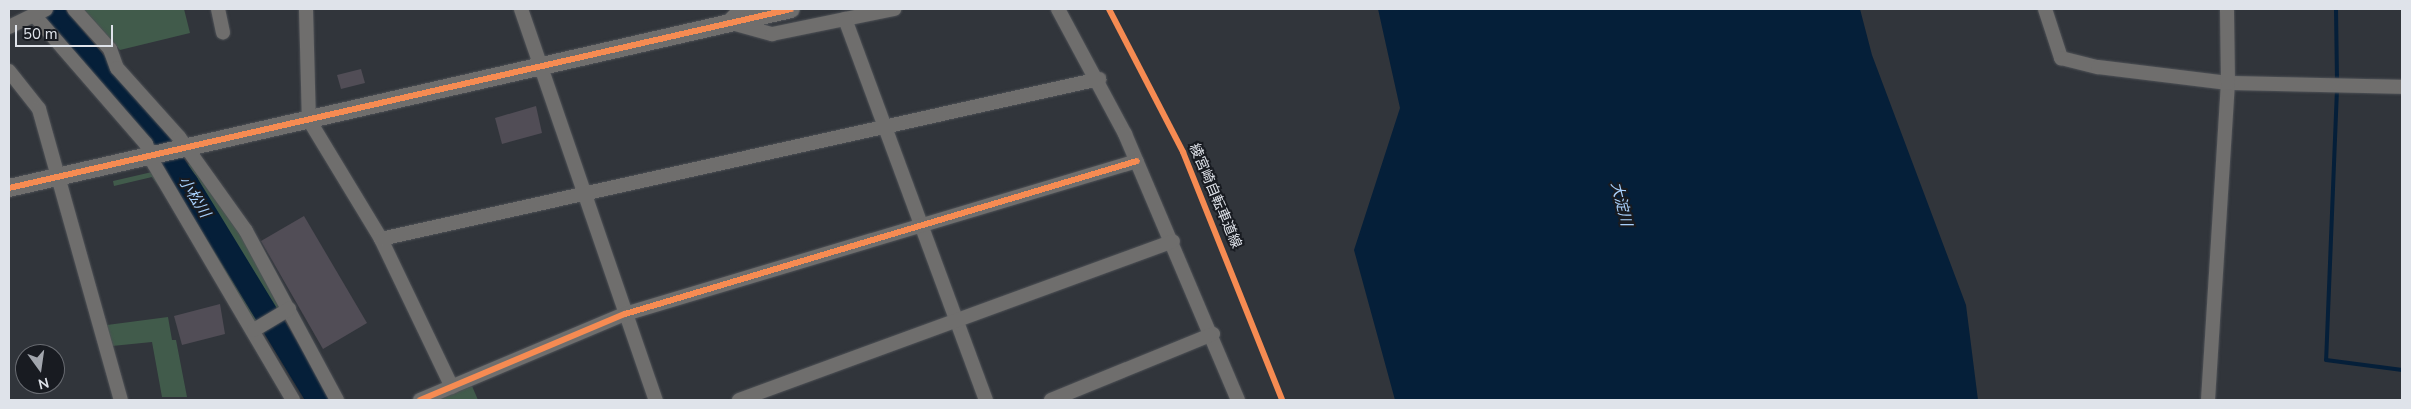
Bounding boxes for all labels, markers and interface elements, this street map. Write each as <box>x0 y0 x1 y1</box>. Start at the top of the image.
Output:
scale bar <box>18 15 115 47</box>
text: 50 m <box>23 24 58 44</box>
street label: 綾宮崎自転車道線 <box>1185 141 1245 251</box>
water label: 小松川 <box>174 173 214 221</box>
water label: 大淀川 <box>1607 180 1635 228</box>
north arrow <box>15 344 65 394</box>
text: N <box>36 373 51 394</box>

